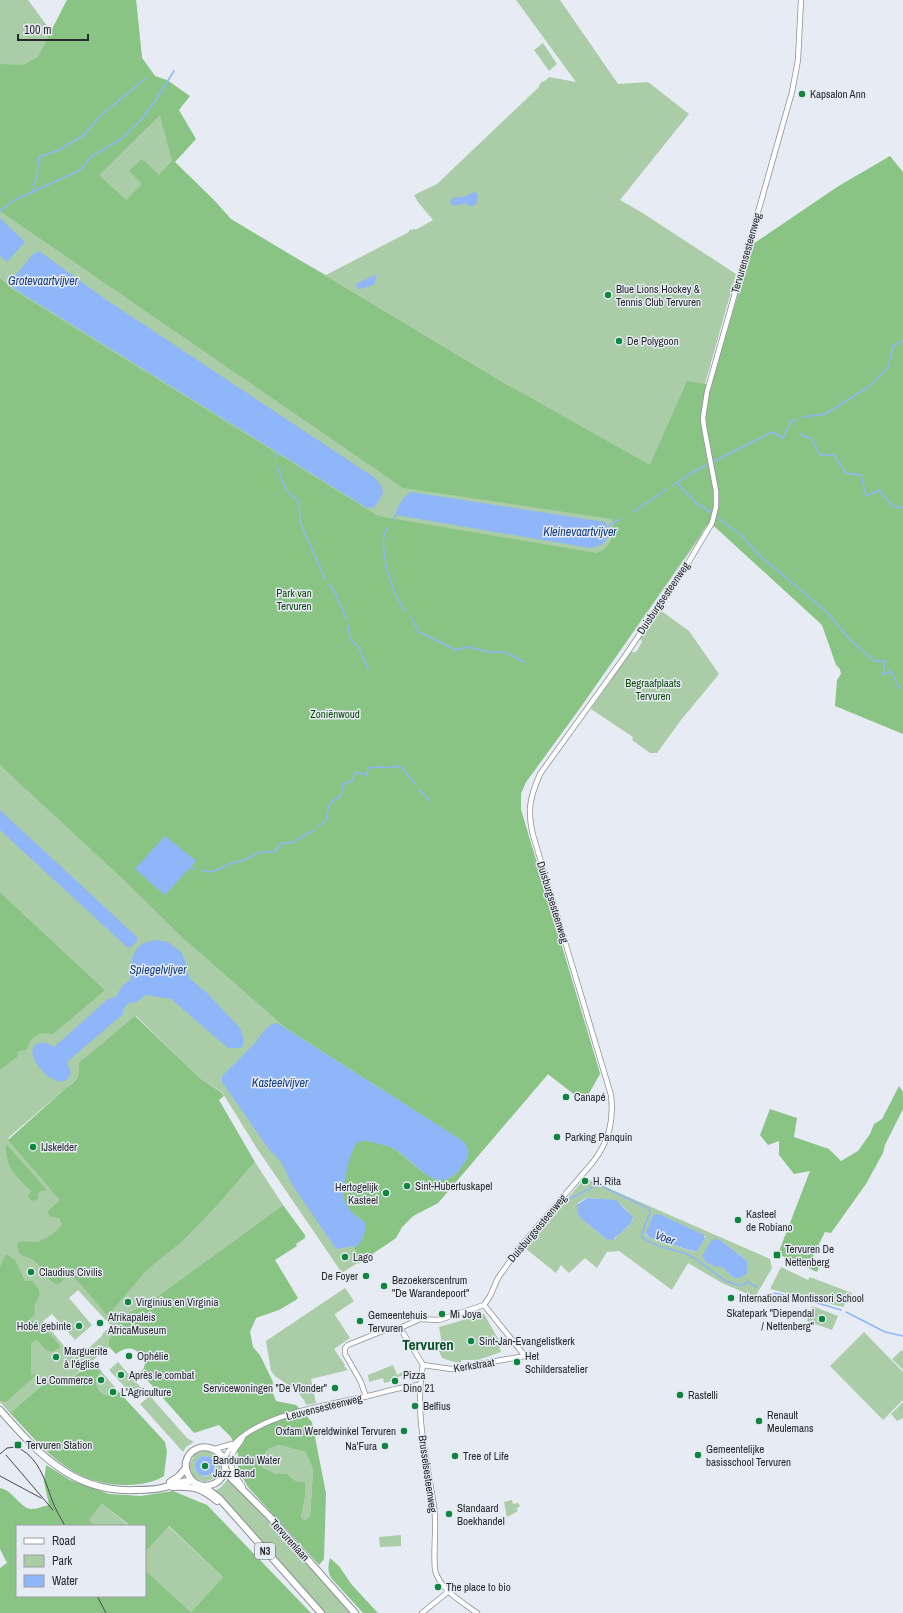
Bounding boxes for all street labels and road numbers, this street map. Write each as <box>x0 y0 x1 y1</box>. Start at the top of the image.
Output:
street label: Tervurensesteenweg <box>728 211 764 295</box>
street label: Duisburgsesteenweg <box>634 559 692 637</box>
street label: Duisburgsesteenweg <box>534 859 572 945</box>
street label: Duisburgsesteenweg <box>504 1191 570 1265</box>
street label: Kerkstraat <box>453 1355 496 1375</box>
street label: Leuvensesteenweg <box>285 1391 363 1423</box>
street label: Brusselsesteenweg <box>416 1434 440 1514</box>
street label: Tervurenlaan <box>267 1516 313 1564</box>
road number: N3 <box>255 1543 275 1559</box>

